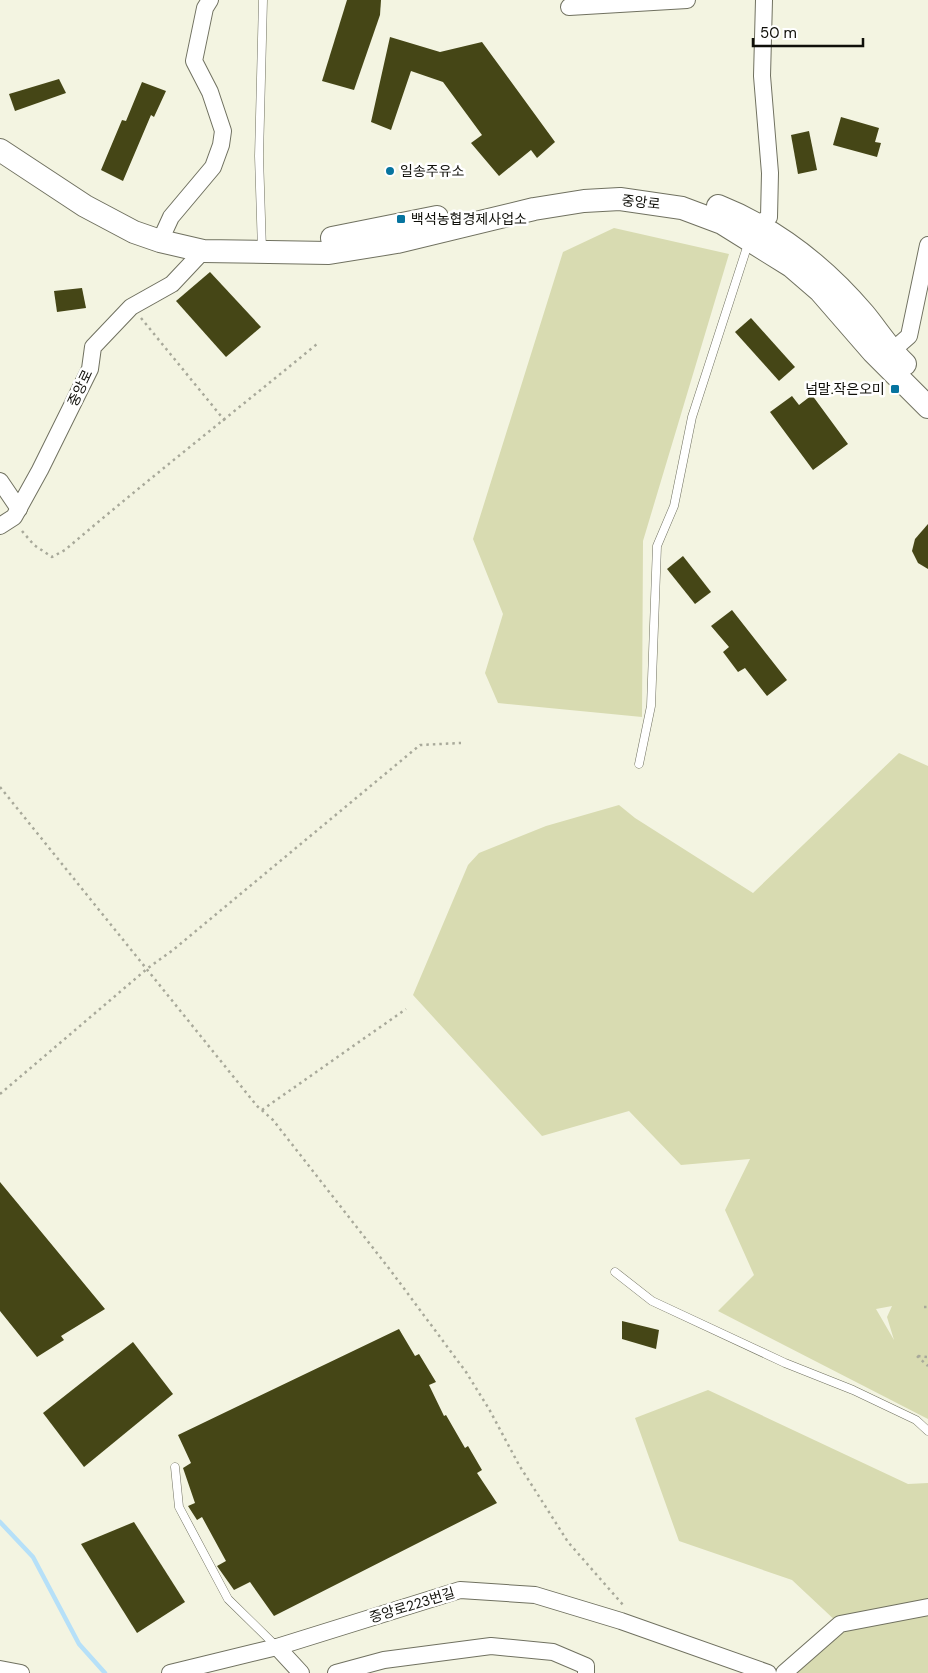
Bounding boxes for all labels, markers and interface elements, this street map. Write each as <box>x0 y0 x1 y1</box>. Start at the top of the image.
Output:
scale bar <box>753 15 863 47</box>
text: 50 m <box>760 23 797 43</box>
place label: 일송주유소 <box>400 162 465 180</box>
marker: 일송주유소 <box>384 165 396 177</box>
street label: 중앙로 <box>621 191 661 213</box>
place label: 백석농협경제사업소 <box>411 210 527 228</box>
marker: 백석농협경제사업소 <box>395 213 407 225</box>
street label: 중앙로 <box>64 367 96 409</box>
place label: 넘말.작은오미 <box>805 380 885 398</box>
marker: 넘말.작은오미 <box>889 383 901 395</box>
street label: 중앙로223번길 <box>367 1583 457 1627</box>

